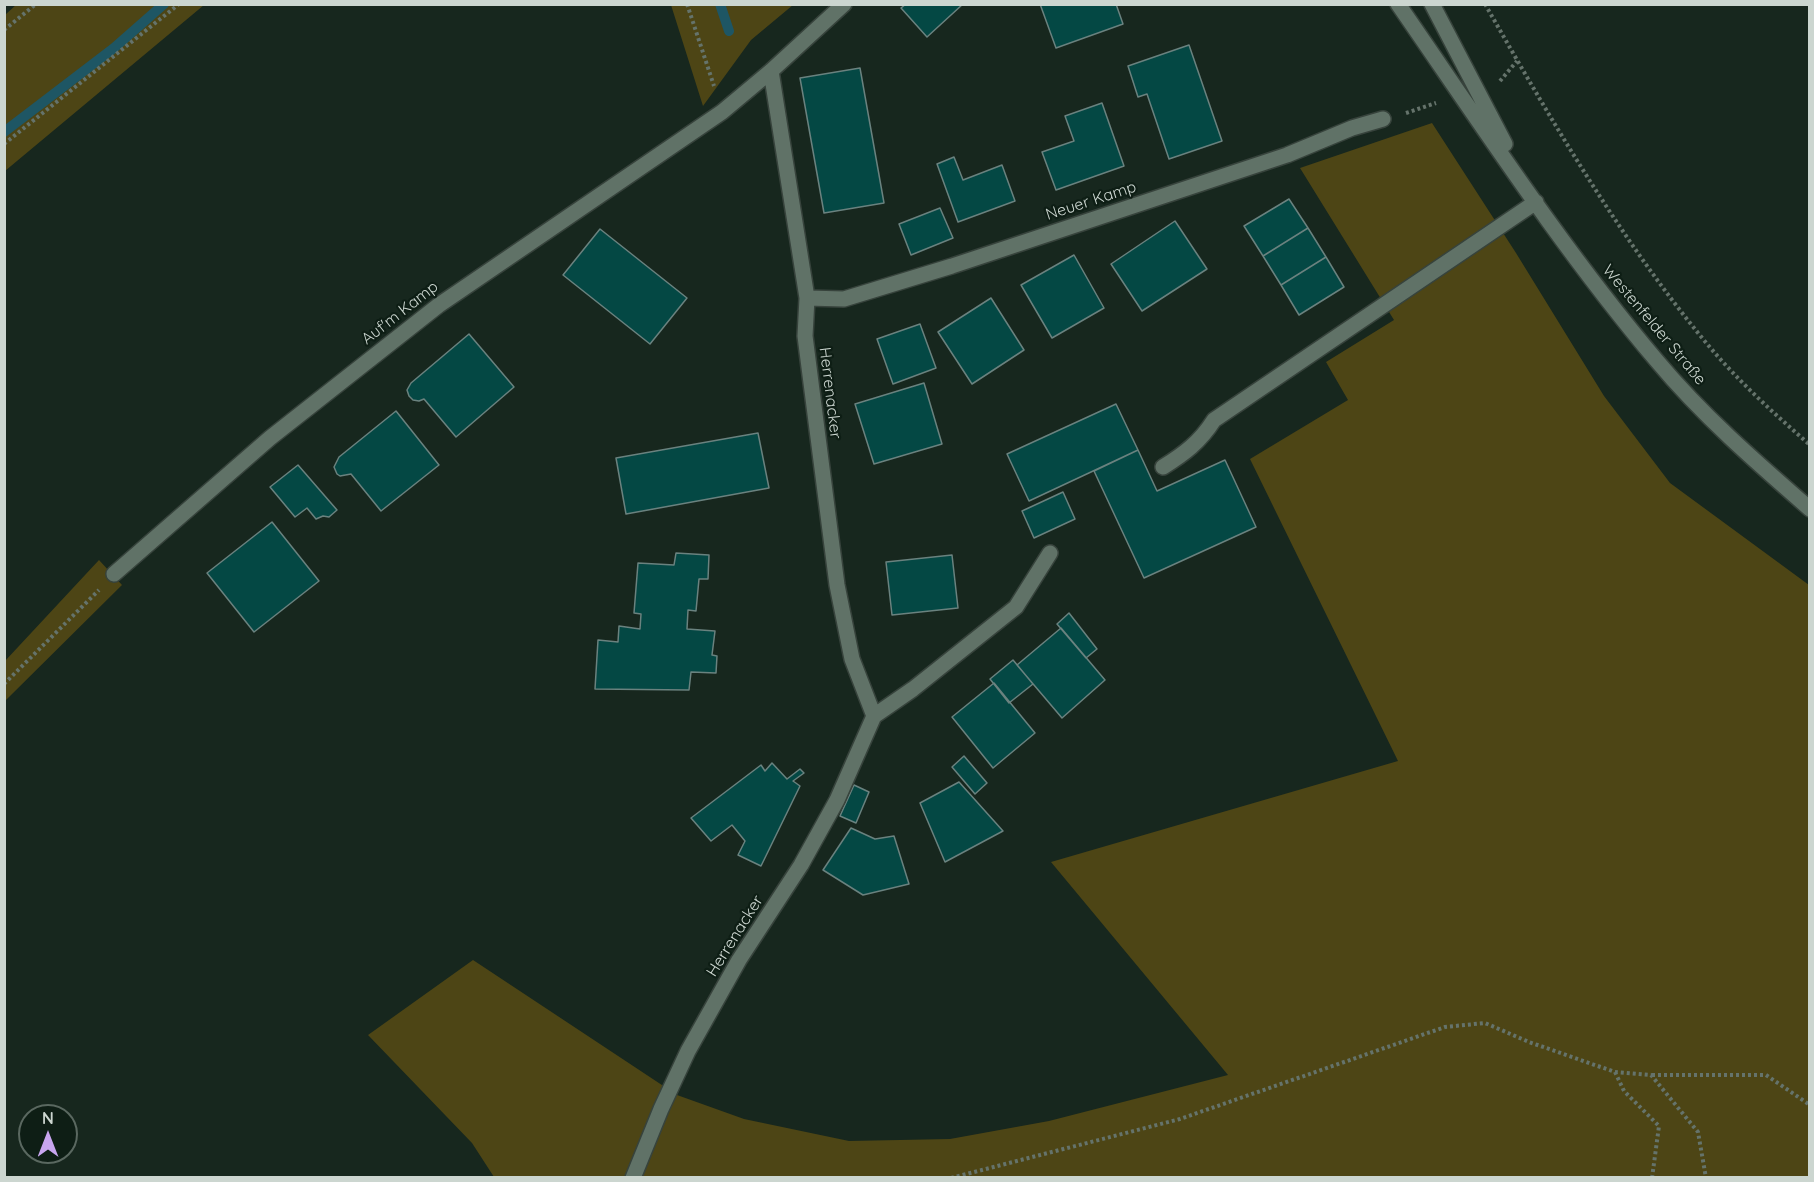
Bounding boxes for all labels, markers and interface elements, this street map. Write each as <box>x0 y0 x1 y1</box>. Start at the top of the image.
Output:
street label: Neuer Kamp <box>1043 177 1139 225</box>
street label: Westenfelder Straße <box>1598 261 1710 389</box>
street label: Auf'm Kamp <box>358 277 442 349</box>
street label: Herrenacker <box>815 346 845 440</box>
street label: Herrenacker <box>702 892 768 980</box>
north arrow <box>18 1104 78 1164</box>
text: N <box>42 1108 54 1128</box>

